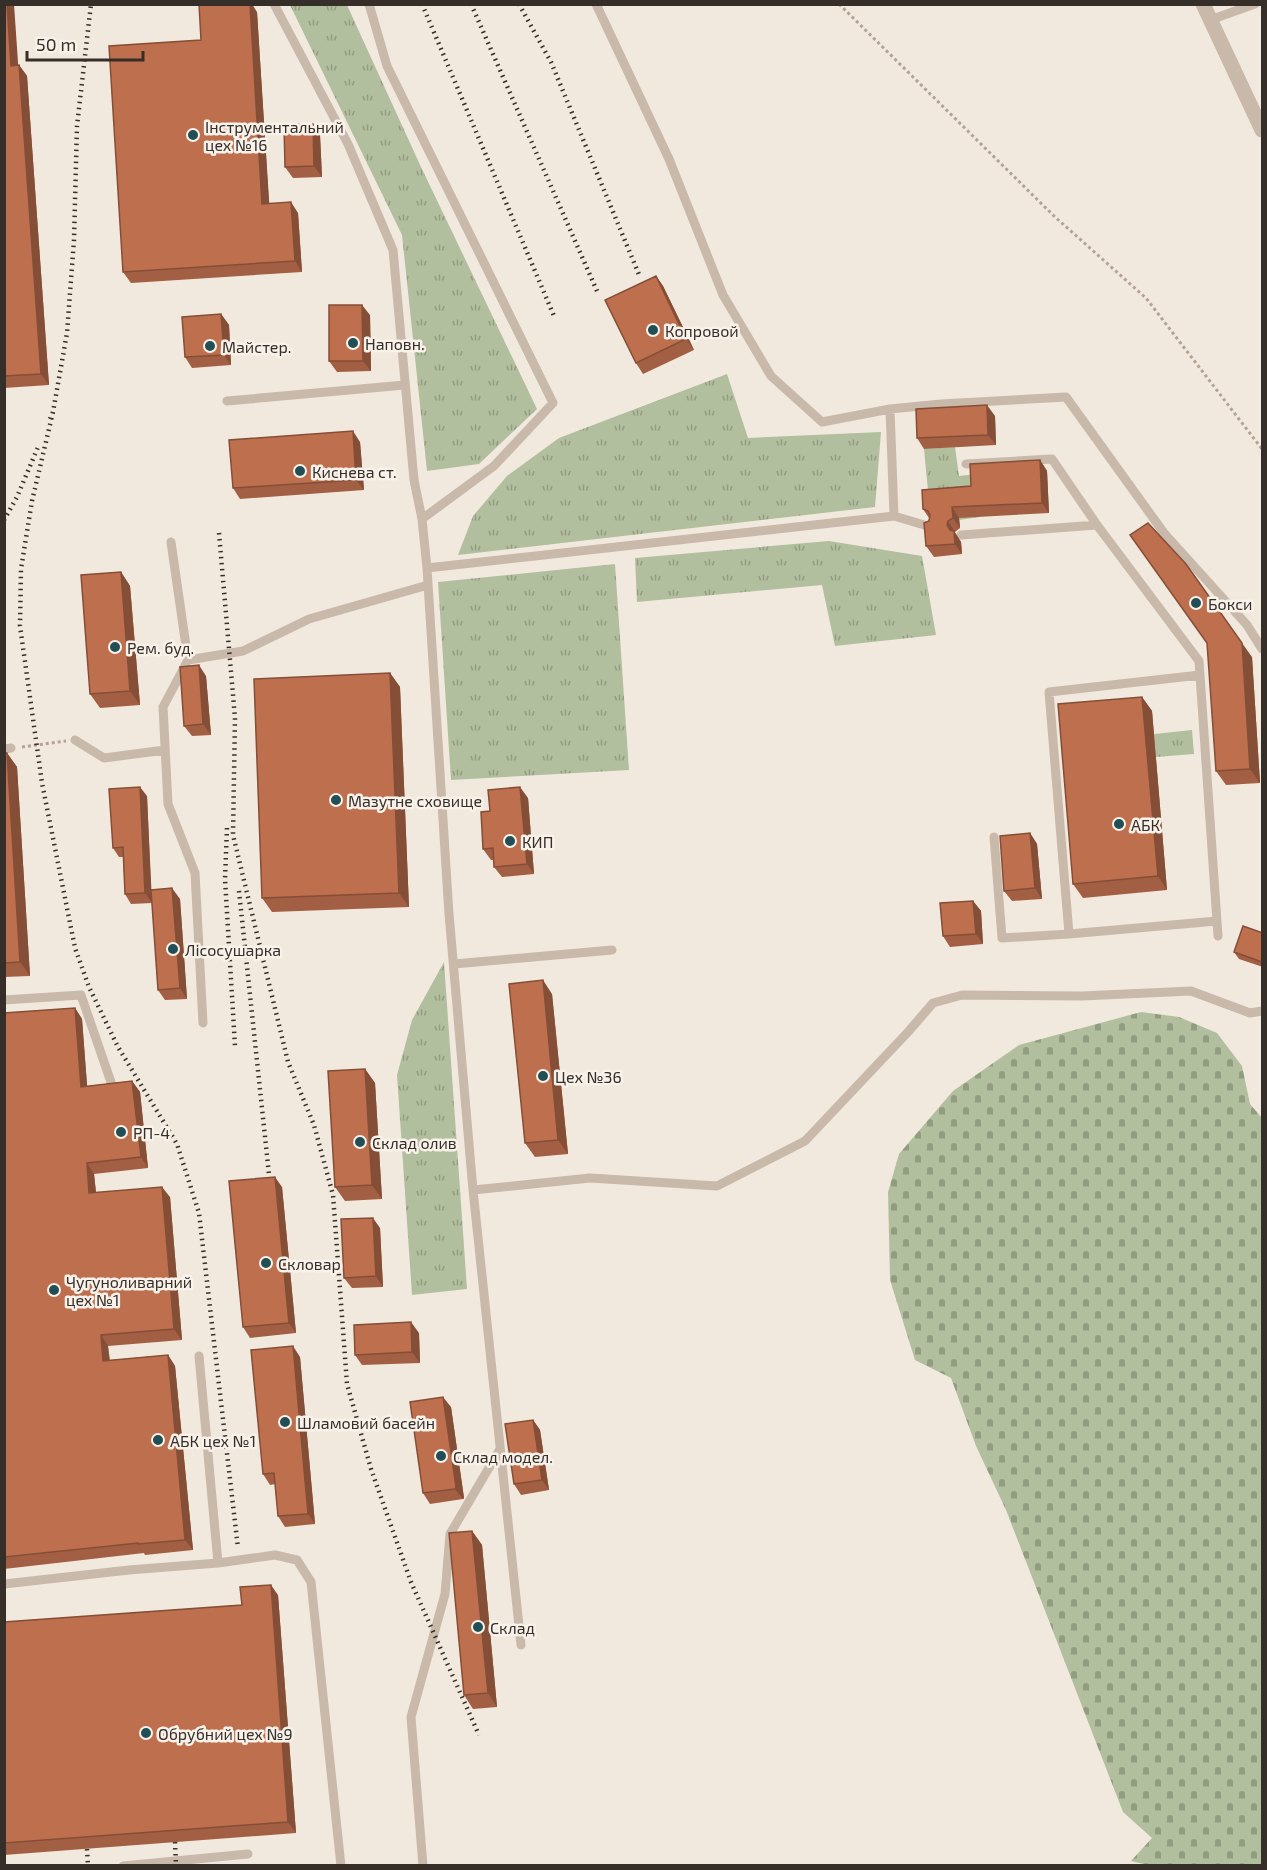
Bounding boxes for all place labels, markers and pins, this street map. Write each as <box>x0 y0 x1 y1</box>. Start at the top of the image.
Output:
place label: Інструментальний цех №16 <box>205 117 344 154</box>
marker: Інструментальний цех №16 <box>186 128 200 142</box>
place label: Копровой <box>665 321 739 340</box>
marker: Копровой <box>646 323 660 337</box>
place label: Наповн. <box>365 334 425 353</box>
marker: Наповн. <box>346 336 360 350</box>
place label: Майстер. <box>222 337 291 356</box>
marker: Майстер. <box>203 339 217 353</box>
place label: Киснева ст. <box>312 462 397 481</box>
marker: Киснева ст. <box>293 464 307 478</box>
place label: Бокси <box>1208 594 1253 613</box>
marker: Бокси <box>1189 596 1203 610</box>
place label: Рем. буд. <box>127 638 194 658</box>
marker: Рем. буд. <box>108 640 122 654</box>
place label: Мазутне сховище <box>348 791 482 811</box>
marker: Мазутне сховище <box>329 793 343 807</box>
place label: АБК <box>1131 815 1161 834</box>
marker: АБК <box>1112 817 1126 831</box>
place label: КИП <box>522 832 553 851</box>
marker: КИП <box>503 834 517 848</box>
place label: Лісосушарка <box>185 940 281 960</box>
marker: Лісосушарка <box>166 942 180 956</box>
place label: Цех №36 <box>555 1067 622 1086</box>
marker: Цех №36 <box>536 1069 550 1083</box>
place label: РП-4 <box>133 1123 170 1142</box>
marker: РП-4 <box>114 1125 128 1139</box>
place label: Склад олив <box>372 1133 457 1152</box>
marker: Склад олив <box>353 1135 367 1149</box>
place label: Скловар <box>278 1254 341 1273</box>
marker: Скловар <box>259 1256 273 1270</box>
place label: Чугуноливарний цех №1 <box>66 1272 192 1309</box>
marker: Чугуноливарний цех №1 <box>47 1283 61 1297</box>
place label: Шламовий басейн <box>297 1413 435 1432</box>
marker: Шламовий басейн <box>278 1415 292 1429</box>
place label: АБК цех №1 <box>170 1431 256 1450</box>
marker: АБК цех №1 <box>151 1433 165 1447</box>
place label: Склад модел. <box>453 1447 553 1466</box>
marker: Склад модел. <box>434 1449 448 1463</box>
place label: Склад <box>490 1618 535 1637</box>
marker: Склад <box>471 1620 485 1634</box>
place label: Обрубний цех №9 <box>158 1724 293 1744</box>
marker: Обрубний цех №9 <box>139 1726 153 1740</box>

